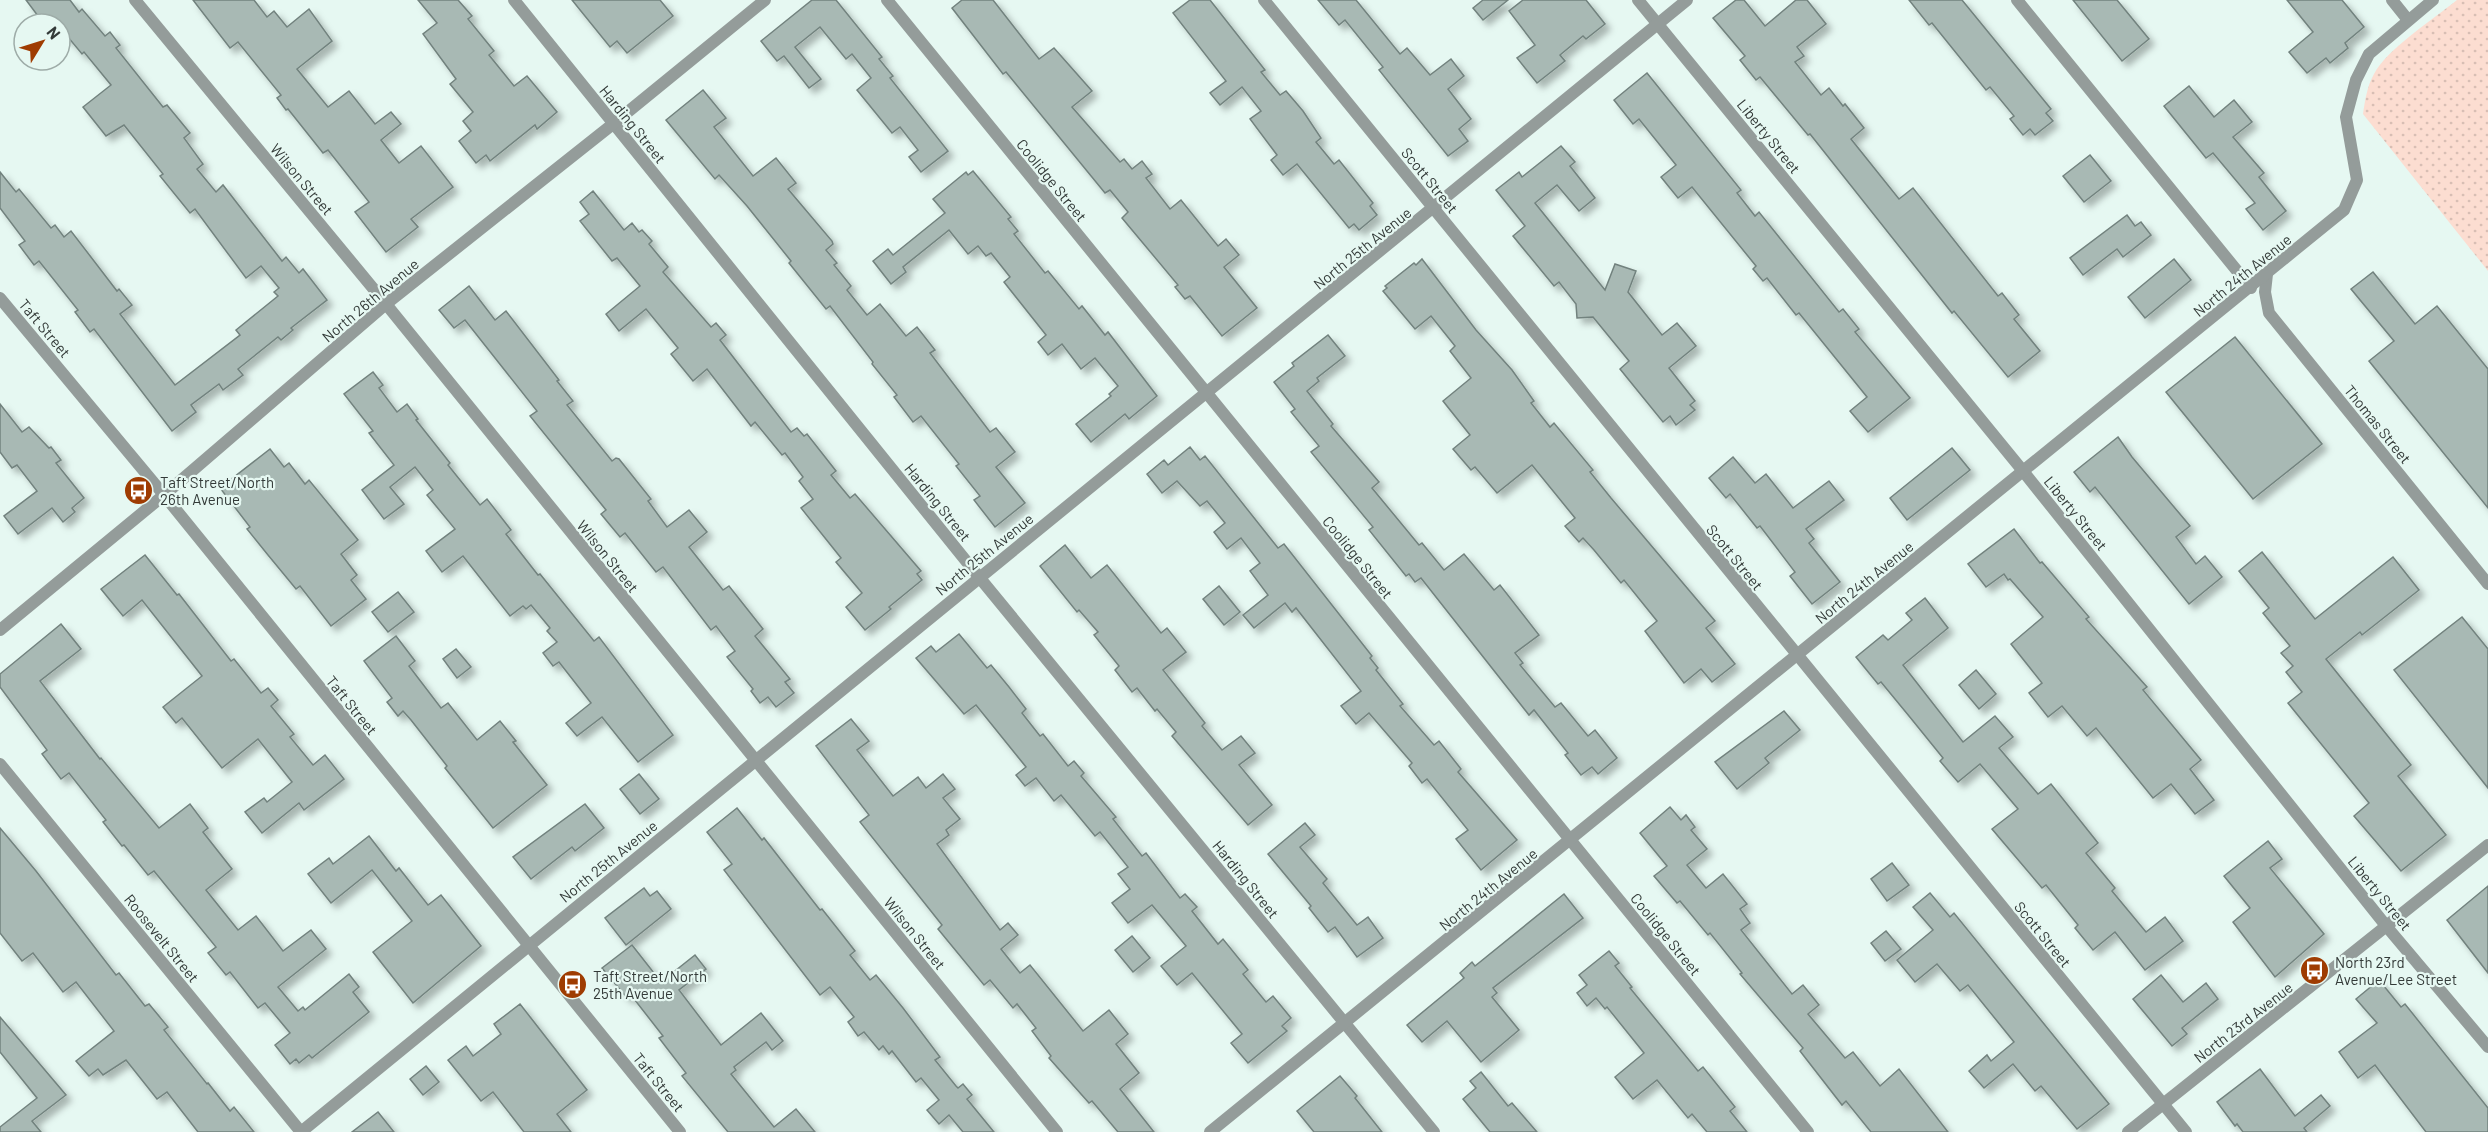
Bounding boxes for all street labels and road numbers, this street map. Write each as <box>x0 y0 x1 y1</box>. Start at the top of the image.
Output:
street label: Harding Street <box>596 81 670 167</box>
street label: Liberty Street <box>1734 95 1804 177</box>
street label: Coolidge Street <box>1013 135 1091 225</box>
street label: Wilson Street <box>267 140 337 218</box>
street label: Scott Street <box>1398 143 1462 217</box>
street label: North 25th Avenue <box>1310 203 1414 293</box>
street label: North 24th Avenue <box>2189 230 2295 320</box>
street label: North 26th Avenue <box>318 254 422 346</box>
street label: Taft Street <box>15 295 75 361</box>
street label: Thomas Street <box>2341 381 2415 467</box>
street label: Harding Street <box>901 459 975 545</box>
street label: Liberty Street <box>2041 472 2111 554</box>
street label: North 25th Avenue <box>932 509 1036 599</box>
street label: Coolidge Street <box>1319 512 1397 602</box>
street label: Wilson Street <box>573 516 643 596</box>
street label: Scott Street <box>1703 520 1767 594</box>
street label: North 24th Avenue <box>1811 537 1917 627</box>
street label: Taft Street <box>323 672 381 738</box>
street label: North 25th Avenue <box>556 816 660 906</box>
street label: Harding Street <box>1209 836 1283 922</box>
street label: North 24th Avenue <box>1435 844 1541 934</box>
street label: Liberty Street <box>2345 852 2415 934</box>
street label: Coolidge Street <box>1627 889 1705 979</box>
street label: Roosevelt Street <box>121 890 203 986</box>
street label: Wilson Street <box>880 893 950 973</box>
street label: Scott Street <box>2011 897 2075 971</box>
street label: North 23rd Avenue <box>2190 978 2296 1066</box>
street label: Taft Street <box>630 1049 688 1115</box>

